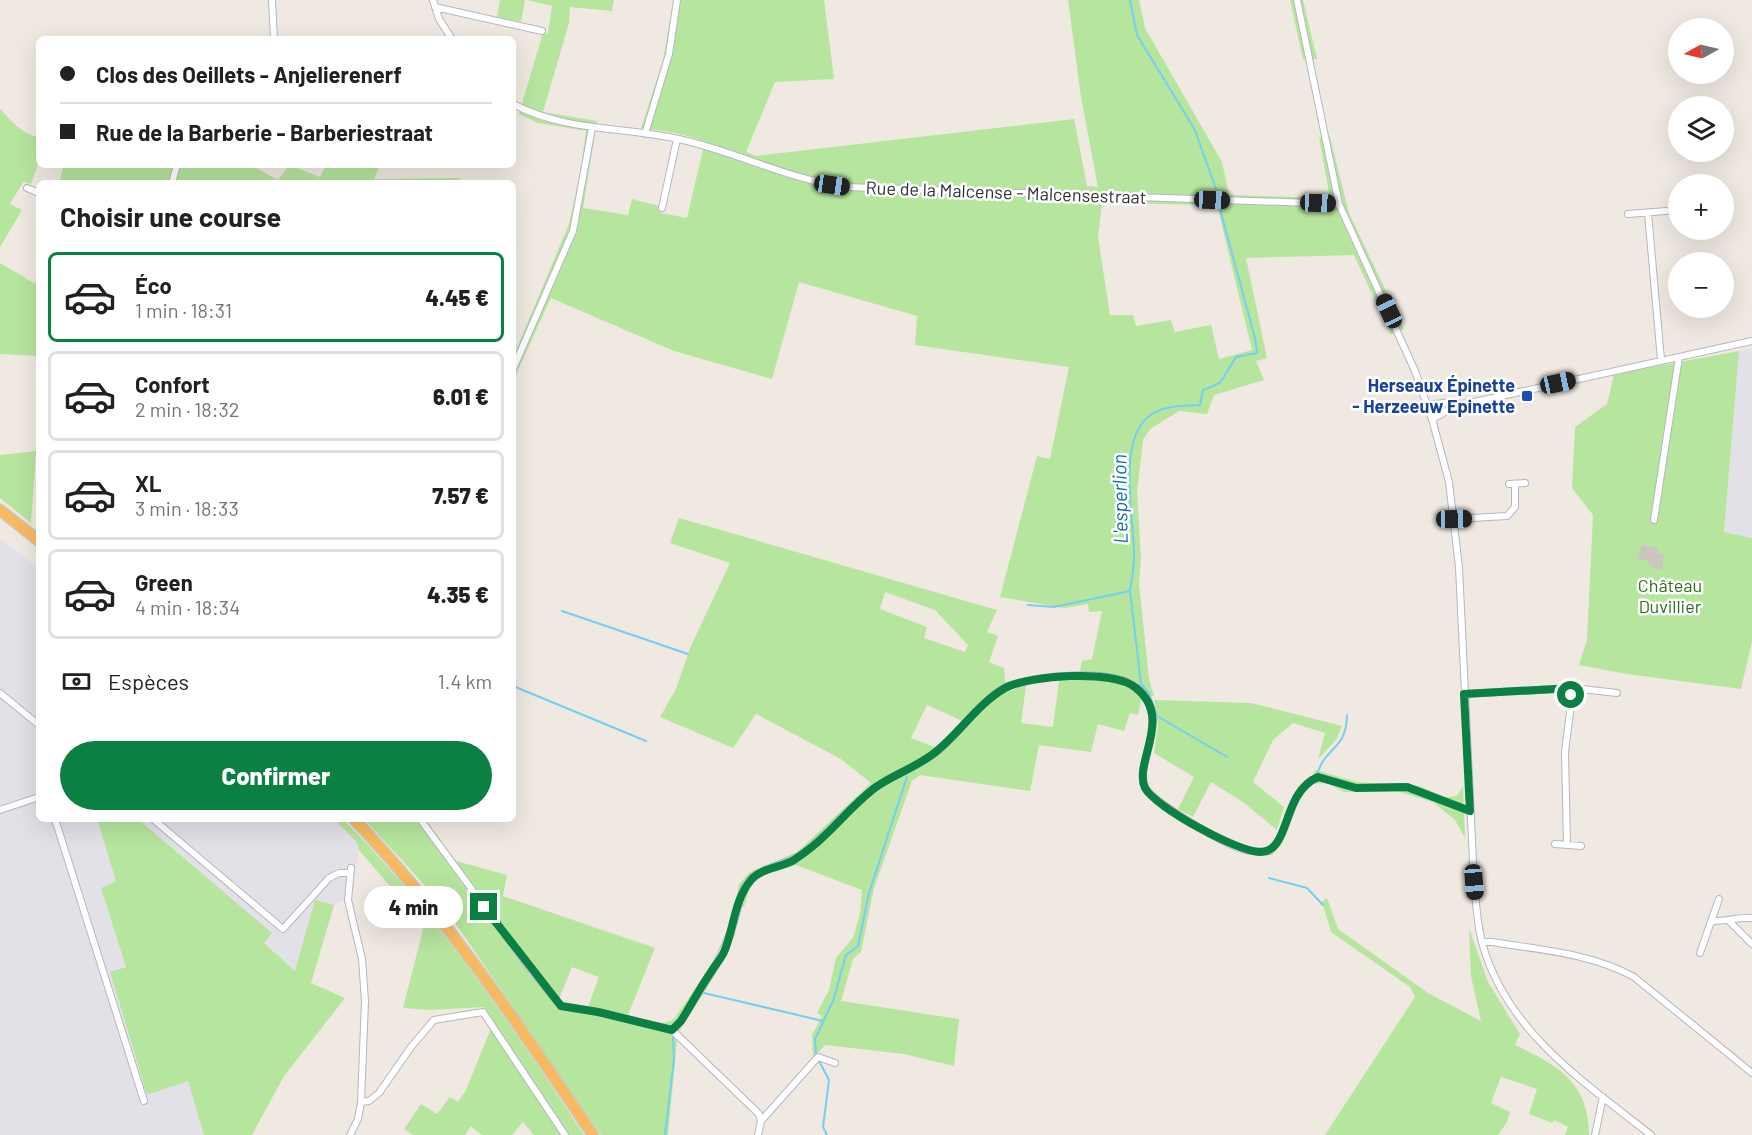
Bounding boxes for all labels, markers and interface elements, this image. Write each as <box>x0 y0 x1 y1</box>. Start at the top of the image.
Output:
north arrow <box>1668 18 1734 84</box>
map controls <box>1668 18 1734 318</box>
text: Clos des Oeillets - Anjelierenerf <box>96 61 402 87</box>
button: layers <box>1668 96 1734 162</box>
text: Rue de la Barberie - Barberiestraat <box>96 119 433 145</box>
car <box>813 174 851 196</box>
button: + <box>1668 174 1734 240</box>
street label: Rue de la Malcense - Malcensestraat <box>865 176 1147 208</box>
car <box>1194 190 1230 210</box>
car <box>1300 193 1336 213</box>
text: Choisir une course <box>60 200 281 232</box>
button: − <box>1668 252 1734 318</box>
icon: car <box>63 270 117 324</box>
text: Éco <box>135 272 172 298</box>
text: 4.45 € <box>425 284 489 310</box>
car <box>1373 291 1405 331</box>
text: 1 min · 18:31 <box>135 298 232 322</box>
icon: car <box>63 369 117 423</box>
car <box>1539 370 1577 396</box>
text: Confort <box>135 371 210 397</box>
place label: Herseaux Épinette - Herzeeuw Epinette <box>1352 374 1515 417</box>
text: 6.01 € <box>433 383 489 409</box>
marker: Herseaux Épinette - Herzeeuw Epinette <box>1520 389 1534 403</box>
text: 2 min · 18:32 <box>135 397 240 421</box>
water label: L'esperlion <box>1106 454 1132 544</box>
icon: car <box>63 468 117 522</box>
text: XL <box>135 470 161 496</box>
text: 7.57 € <box>432 482 489 508</box>
text: 3 min · 18:33 <box>135 496 239 520</box>
car <box>1436 510 1472 528</box>
icon: car <box>63 567 117 621</box>
text: Green <box>135 569 193 595</box>
park label: Château Duvillier <box>1638 574 1702 617</box>
text: 4.35 € <box>427 581 489 607</box>
text: 4 min · 18:34 <box>135 595 240 619</box>
icon: cash <box>60 665 93 698</box>
text: Espèces <box>108 668 189 694</box>
text: 1.4 km <box>438 669 492 693</box>
route start <box>1557 681 1584 708</box>
button: Confirmer <box>60 741 492 810</box>
car <box>1463 863 1485 901</box>
callout: 4 min <box>364 886 463 928</box>
route end <box>470 893 497 920</box>
text: 4 min <box>389 895 438 919</box>

